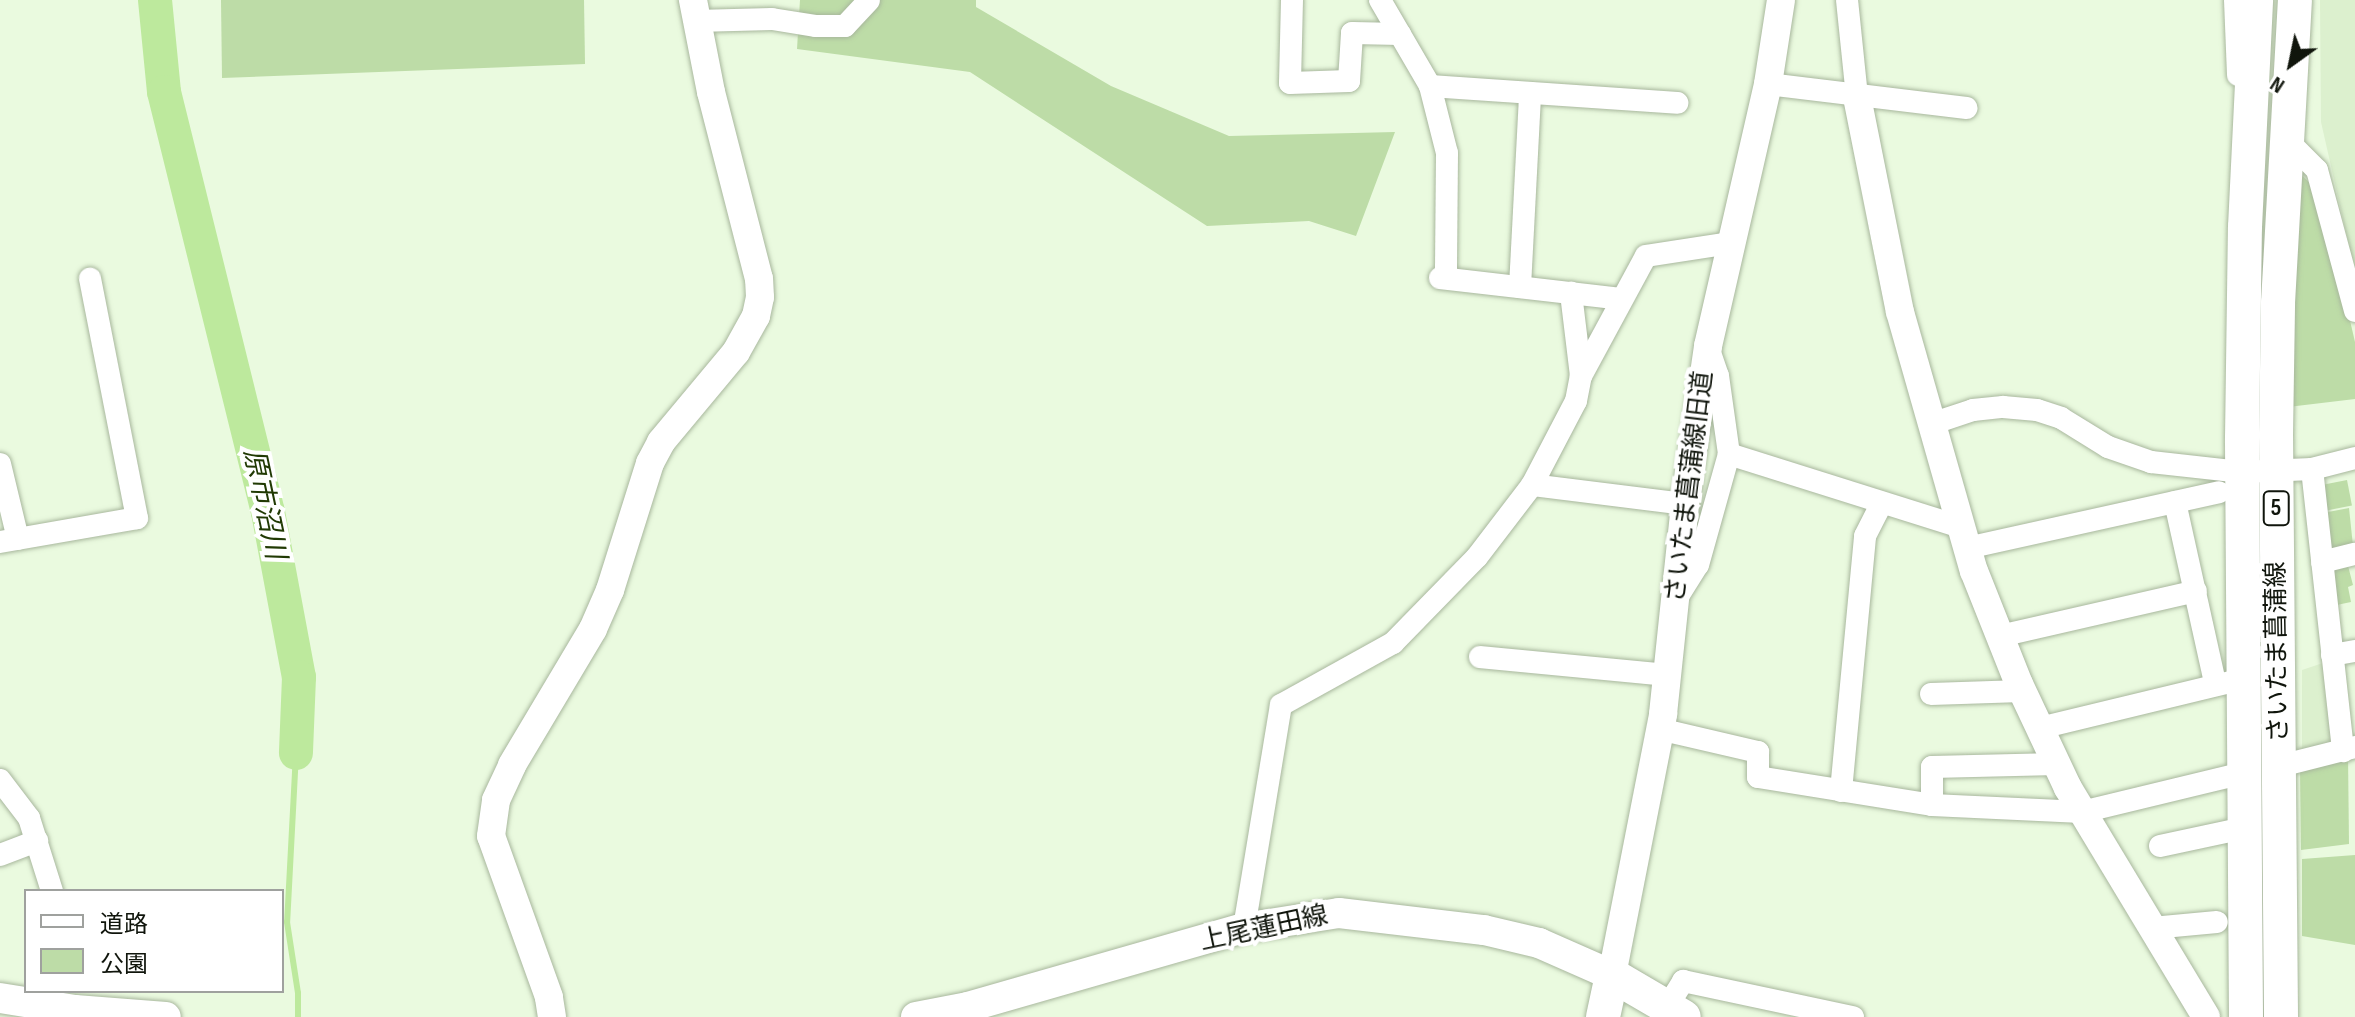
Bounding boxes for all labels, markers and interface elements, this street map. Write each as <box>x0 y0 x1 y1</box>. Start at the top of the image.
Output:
north arrow <box>2251 24 2331 104</box>
text: N <box>2265 70 2290 99</box>
street label: さいたま菖蒲線旧道 <box>1660 369 1720 605</box>
water label: 原市沼川 <box>236 446 292 562</box>
road number: 5 <box>2262 488 2290 528</box>
street label: さいたま菖蒲線 <box>2261 561 2295 743</box>
legend <box>24 889 284 993</box>
street label: 上尾蓮田線 <box>1197 900 1331 958</box>
text: 道路 <box>100 910 148 939</box>
text: 公園 <box>100 950 148 979</box>

